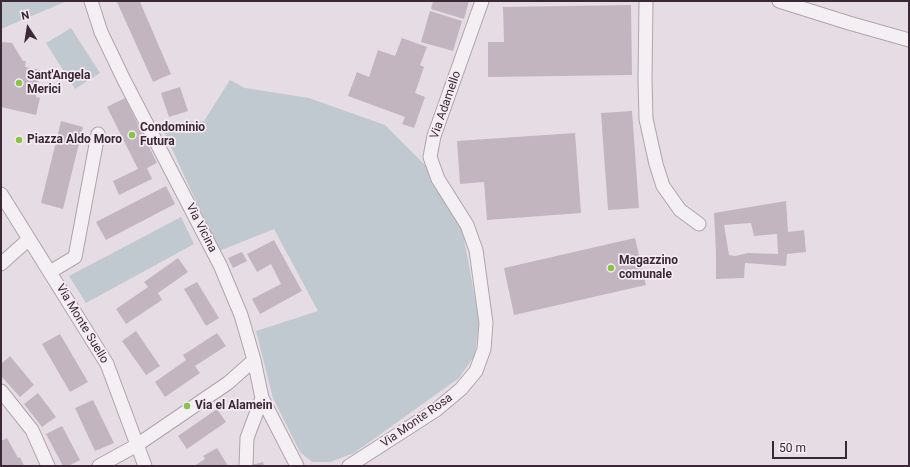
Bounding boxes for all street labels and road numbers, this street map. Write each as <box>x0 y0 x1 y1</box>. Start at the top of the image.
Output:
street label: Via Adamello <box>428 69 464 141</box>
street label: Via Vicina <box>183 201 219 255</box>
street label: Via Monte Suello <box>53 282 111 366</box>
street label: Via Monte Rosa <box>378 391 456 451</box>

